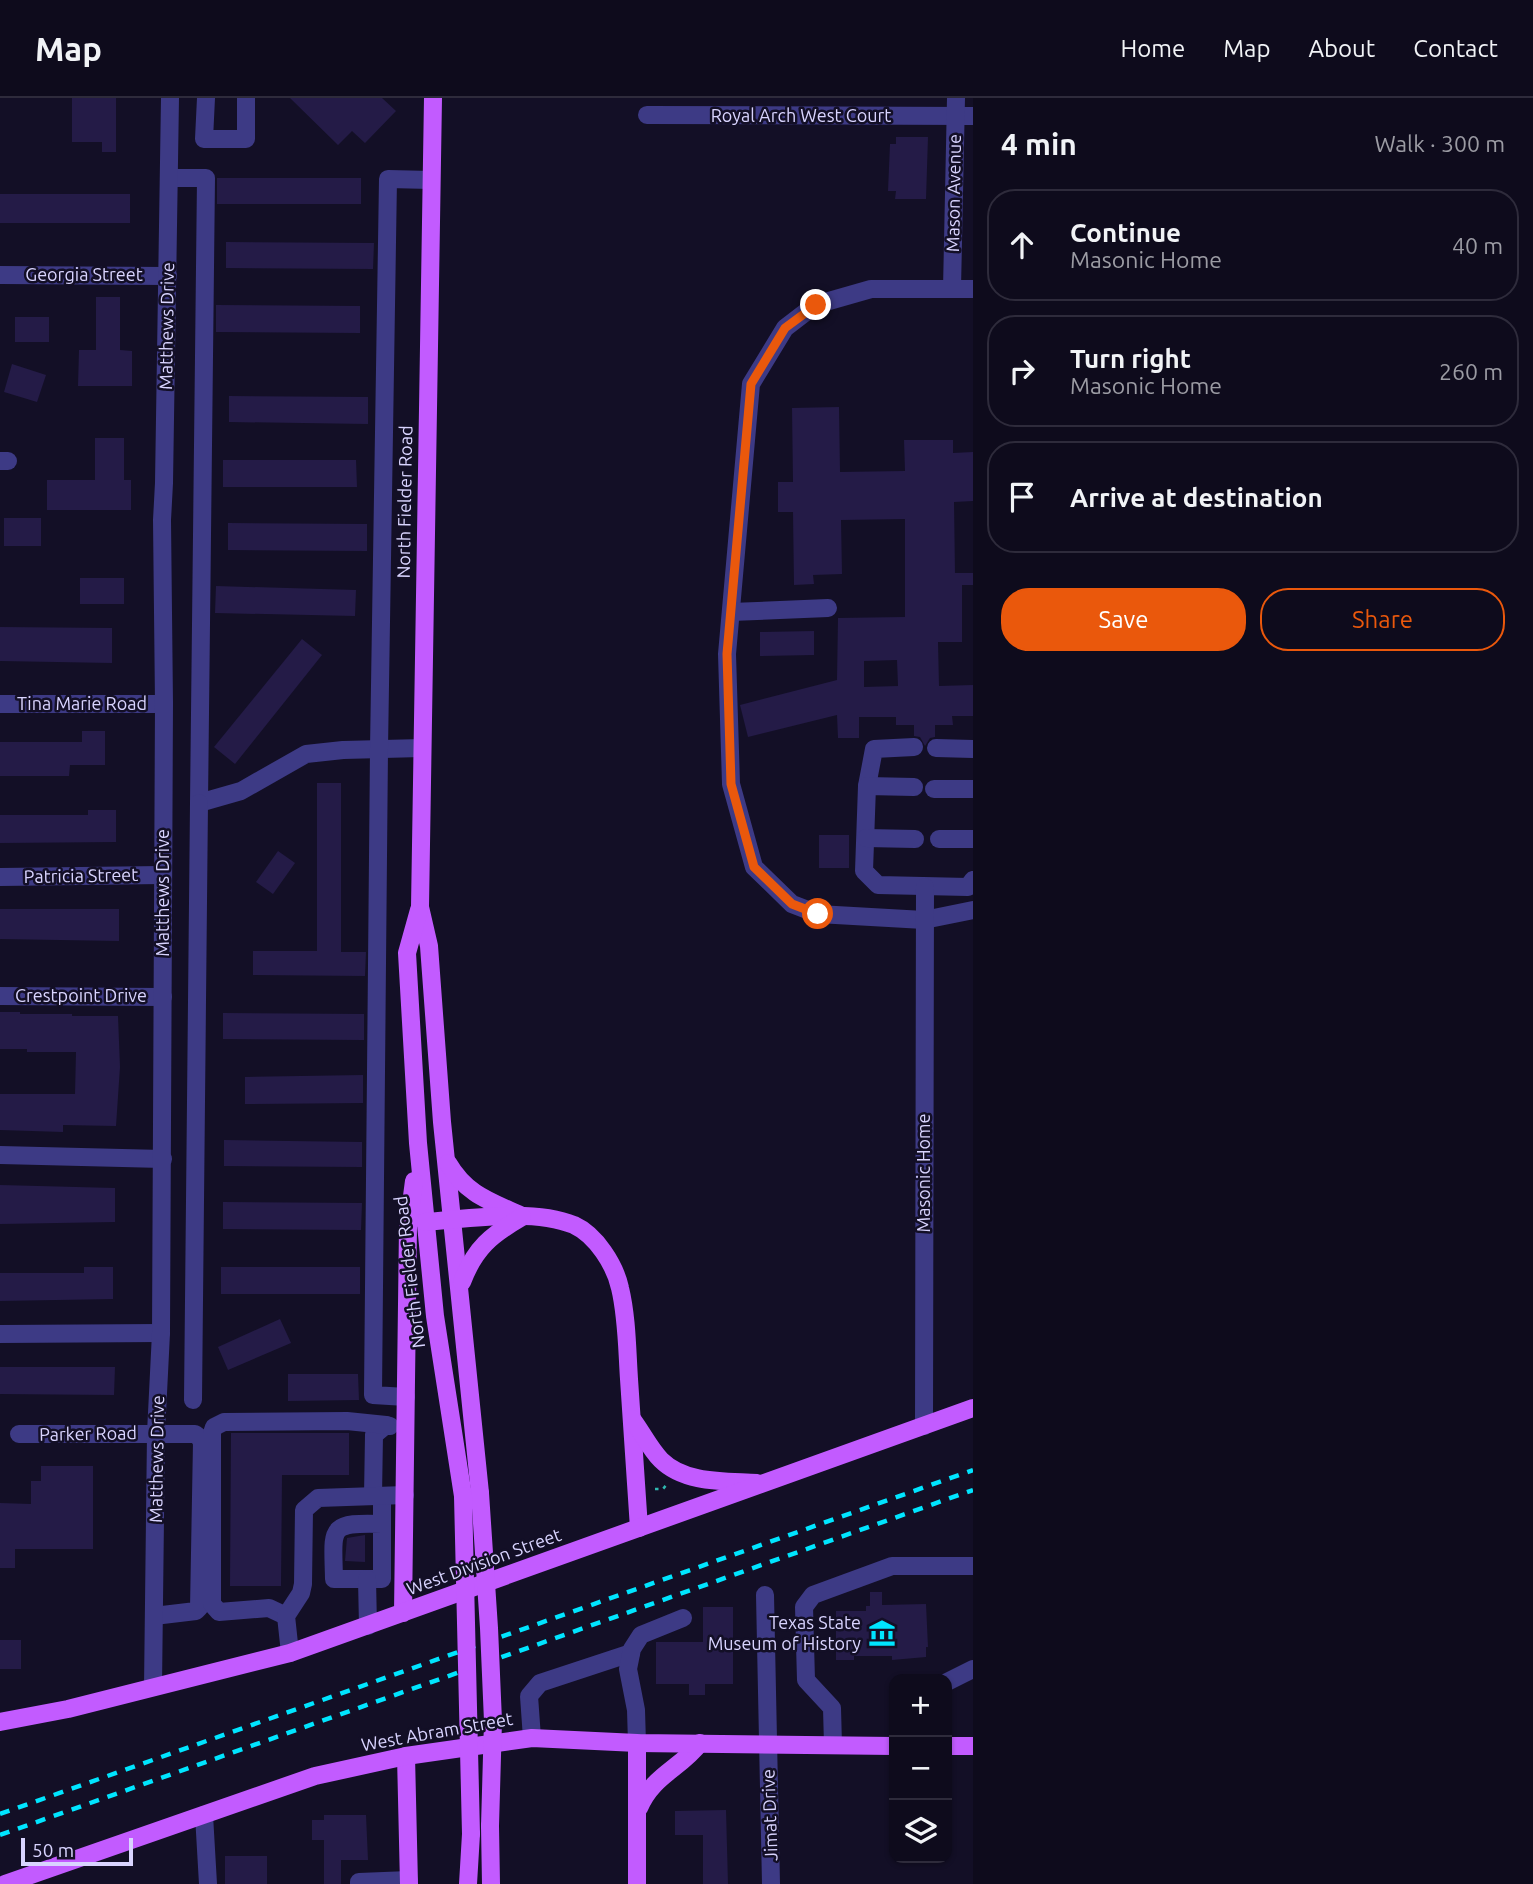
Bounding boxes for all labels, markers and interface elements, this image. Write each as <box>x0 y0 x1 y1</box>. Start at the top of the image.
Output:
text: Map <box>35 30 102 67</box>
text: Home <box>1120 35 1185 62</box>
text: Map <box>1223 35 1270 62</box>
text: About <box>1308 35 1375 62</box>
text: Contact <box>1413 35 1498 62</box>
street label: Royal Arch West Court <box>711 105 891 125</box>
text: 4 min <box>1001 127 1077 161</box>
text: Walk · 300 m <box>1374 131 1505 156</box>
street label: Mason Avenue <box>942 134 964 252</box>
text: Continue <box>1070 218 1181 247</box>
icon: ahead <box>1003 226 1041 264</box>
text: 40 m <box>1452 233 1503 258</box>
text: Masonic Home <box>1070 247 1222 272</box>
street label: Matthews Drive <box>155 262 177 390</box>
street label: Georgia Street <box>25 264 143 284</box>
route end <box>800 289 831 320</box>
text: Turn right <box>1070 344 1191 373</box>
icon: right <box>1003 352 1041 390</box>
text: 260 m <box>1439 359 1503 384</box>
text: Masonic Home <box>1070 373 1222 398</box>
street label: North Fielder Road <box>393 425 415 579</box>
icon: arrive <box>1003 478 1041 516</box>
text: Arrive at destination <box>1070 483 1323 512</box>
button: Save <box>1001 588 1246 651</box>
button: Share <box>1260 588 1505 651</box>
street label: Tina Marie Road <box>17 693 147 713</box>
street label: Matthews Drive <box>152 829 172 957</box>
street label: Patricia Street <box>24 864 138 886</box>
route start <box>802 898 833 929</box>
street label: Crestpoint Drive <box>15 985 147 1005</box>
street label: Masonic Home <box>913 1114 933 1232</box>
street label: North Fielder Road <box>390 1195 428 1349</box>
street label: Matthews Drive <box>145 1395 167 1523</box>
street label: Parker Road <box>39 1422 137 1444</box>
street label: West Division Street <box>404 1524 564 1598</box>
place label: Texas State Museum of History <box>708 1612 861 1653</box>
museum icon: Texas State Museum of History <box>867 1618 897 1648</box>
map controls <box>889 1674 952 1863</box>
button: + <box>889 1674 952 1737</box>
street label: West Abram Street <box>359 1708 514 1754</box>
button: − <box>889 1737 952 1800</box>
street label: Jimat Drive <box>757 1769 781 1861</box>
button: layers <box>889 1800 952 1863</box>
scale bar <box>21 1835 133 1867</box>
text: 50 m <box>32 1839 74 1861</box>

